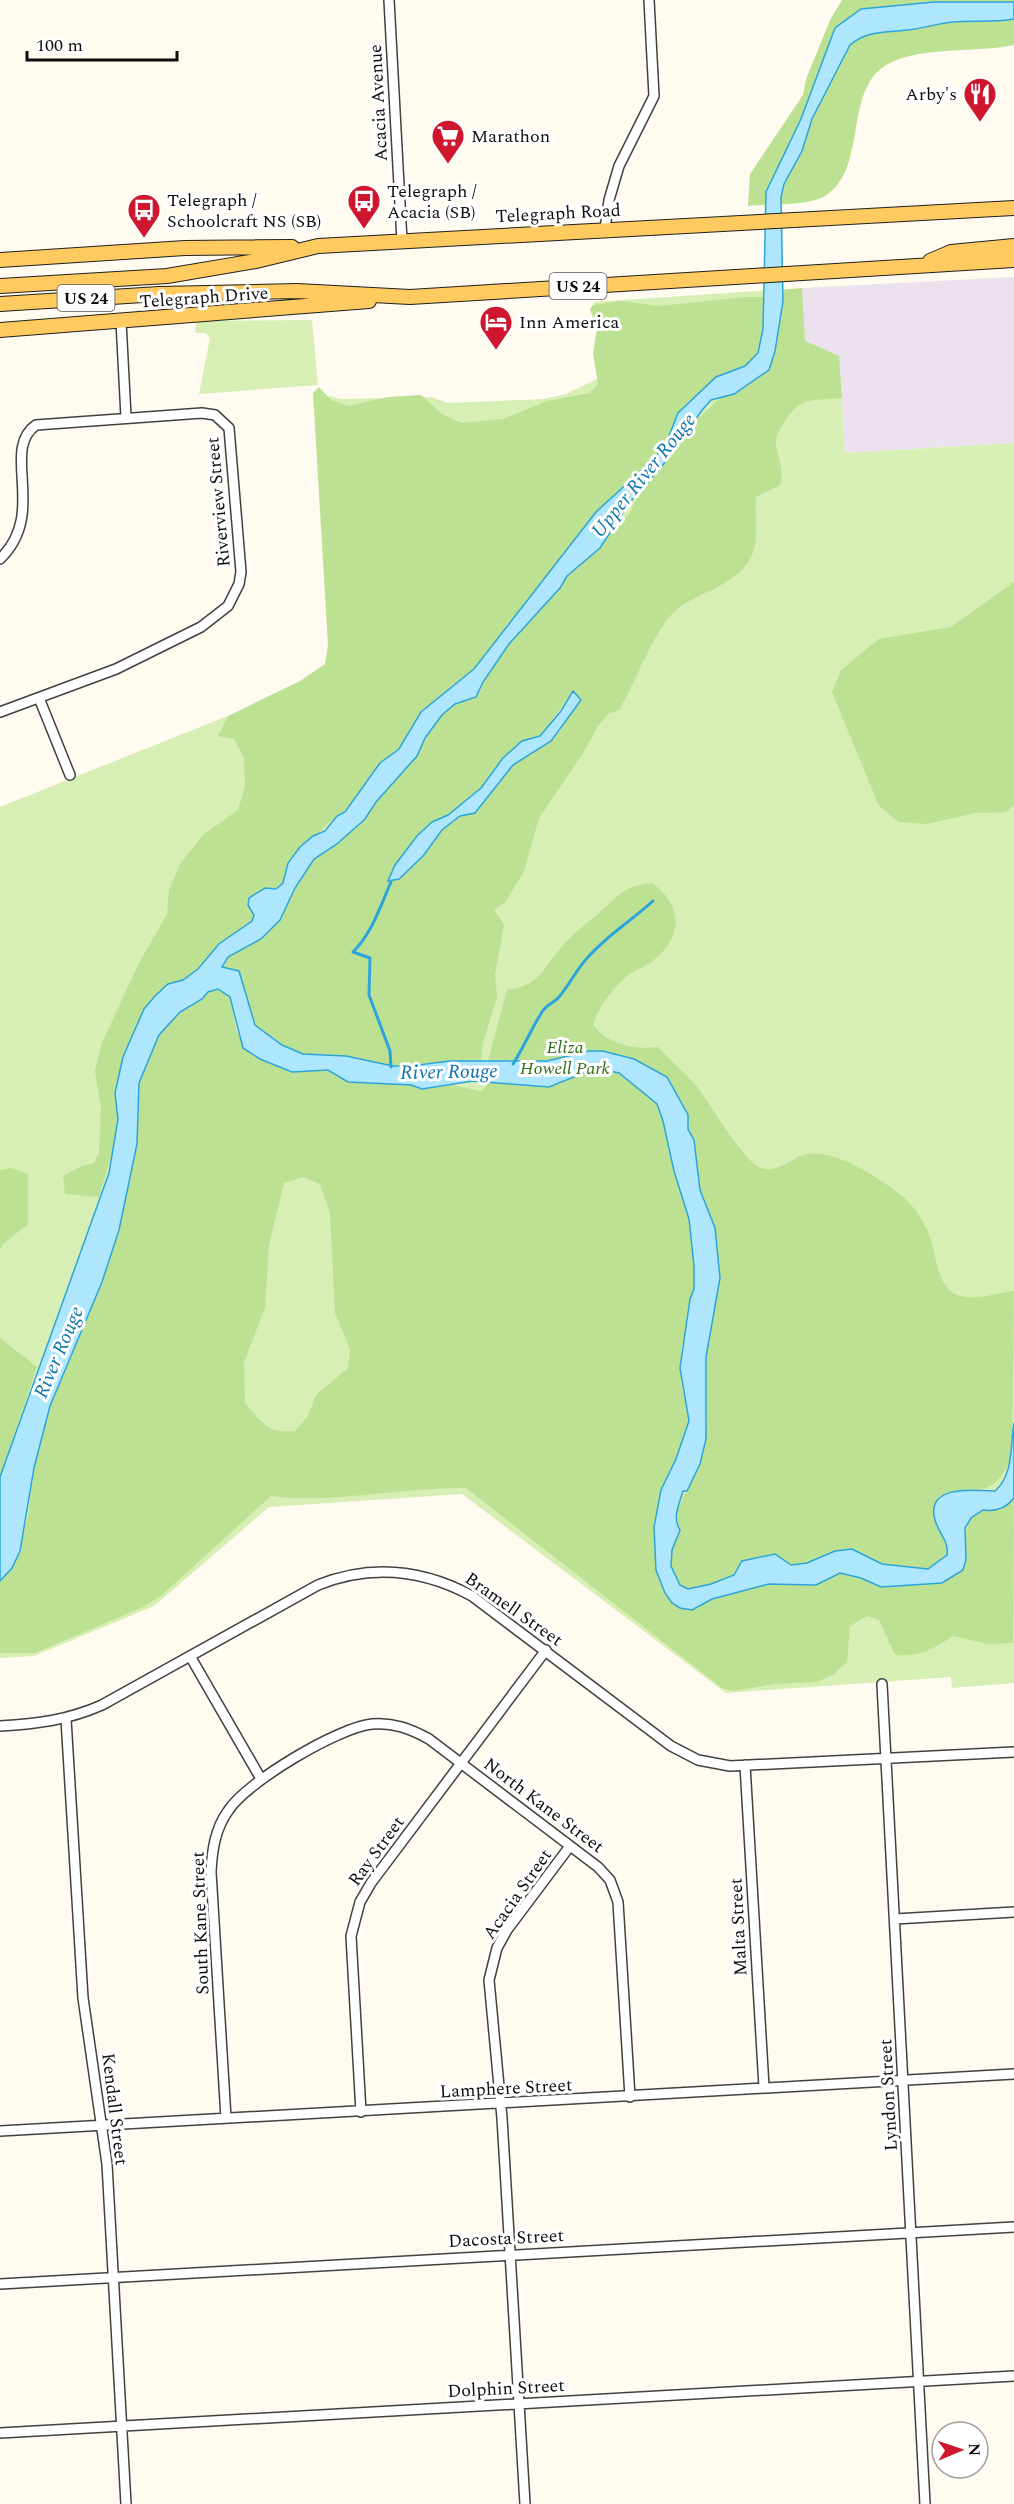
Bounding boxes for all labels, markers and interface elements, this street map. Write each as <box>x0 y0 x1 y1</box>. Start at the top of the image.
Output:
scale bar <box>27 24 177 62</box>
text: 100 m <box>36 32 83 59</box>
street label: Acacia Avenue <box>362 44 395 162</box>
restaurant icon: Arby's <box>962 76 998 123</box>
place label: Arby's <box>905 81 957 108</box>
supermarket icon: Marathon <box>430 118 466 165</box>
place label: Marathon <box>471 123 550 150</box>
place label: Telegraph / Acacia (SB) <box>387 178 477 226</box>
bus stop icon: Telegraph / Acacia (SB) <box>346 183 382 230</box>
place label: Telegraph / Schoolcraft NS (SB) <box>167 187 321 235</box>
bus stop icon: Telegraph / Schoolcraft NS (SB) <box>126 192 162 239</box>
street label: Telegraph Road <box>495 197 621 230</box>
road number: US 24 <box>550 273 606 299</box>
street label: Telegraph Drive <box>139 280 269 315</box>
road number: US 24 <box>58 285 115 311</box>
hotel icon: Inn America <box>478 304 514 351</box>
place label: Inn America <box>519 309 620 336</box>
water label: Upper River Rouge <box>584 407 704 545</box>
street label: Riverview Street <box>199 436 238 568</box>
park label: Eliza Howell Park <box>520 1034 611 1082</box>
water label: River Rouge <box>400 1056 498 1088</box>
water label: River Rouge <box>26 1302 92 1403</box>
street label: Bramell Street <box>459 1566 568 1653</box>
street label: North Kane Street <box>478 1751 610 1860</box>
street label: Ray Street <box>342 1811 411 1892</box>
street label: Acacia Street <box>476 1843 559 1945</box>
street label: South Kane Street <box>185 1851 216 1995</box>
street label: Malta Street <box>722 1877 755 1977</box>
street label: Lyndon Street <box>872 2038 905 2152</box>
street label: Kendall Street <box>94 2051 135 2167</box>
street label: Lamphere Street <box>439 2072 573 2105</box>
street label: Dacosta Street <box>448 2222 564 2255</box>
street label: Dolphin Street <box>447 2372 565 2405</box>
north arrow <box>930 2420 990 2480</box>
text: N <box>962 2443 986 2456</box>

